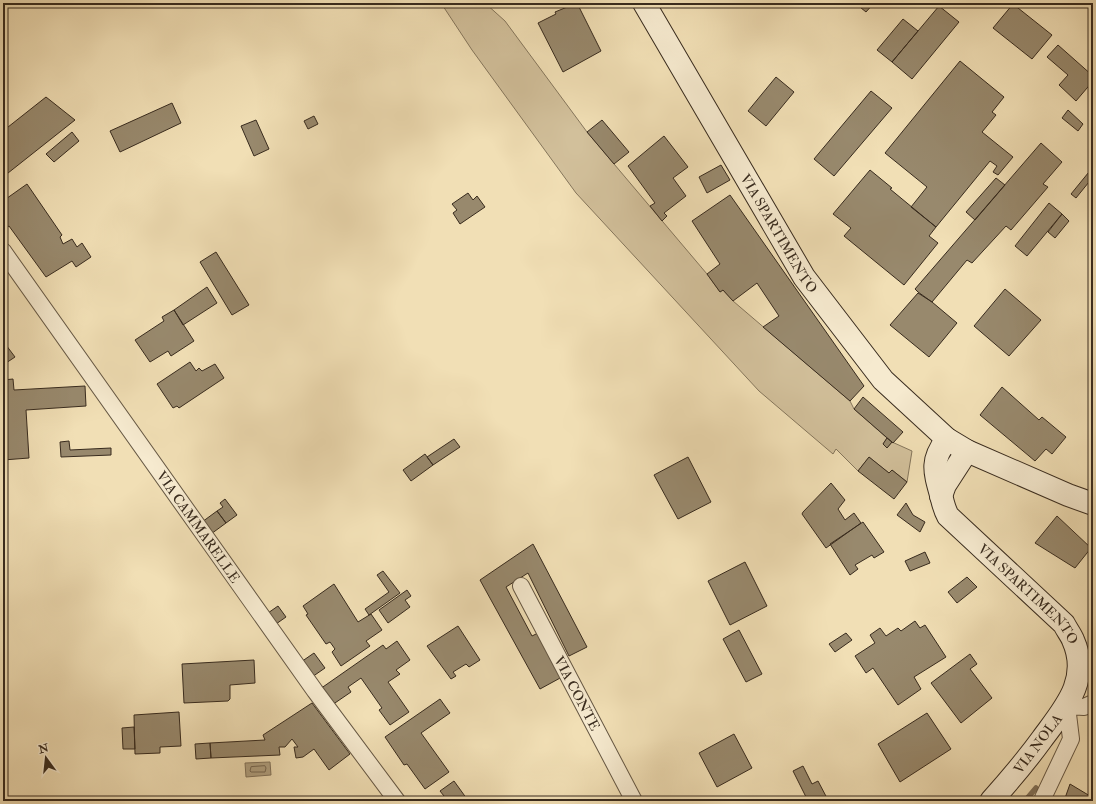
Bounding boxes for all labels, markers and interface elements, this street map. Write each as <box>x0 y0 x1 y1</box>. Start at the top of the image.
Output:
street label: VIA SPARTIMENTO <box>737 171 821 296</box>
street label: VIA CAMMARELLE <box>153 468 244 586</box>
street label: VIA SPARTIMENTO <box>975 540 1082 647</box>
street label: VIA CONTE <box>551 653 604 733</box>
street label: VIA NOLA <box>1010 711 1066 777</box>
north arrow <box>26 738 66 778</box>
text: N <box>36 741 51 757</box>

